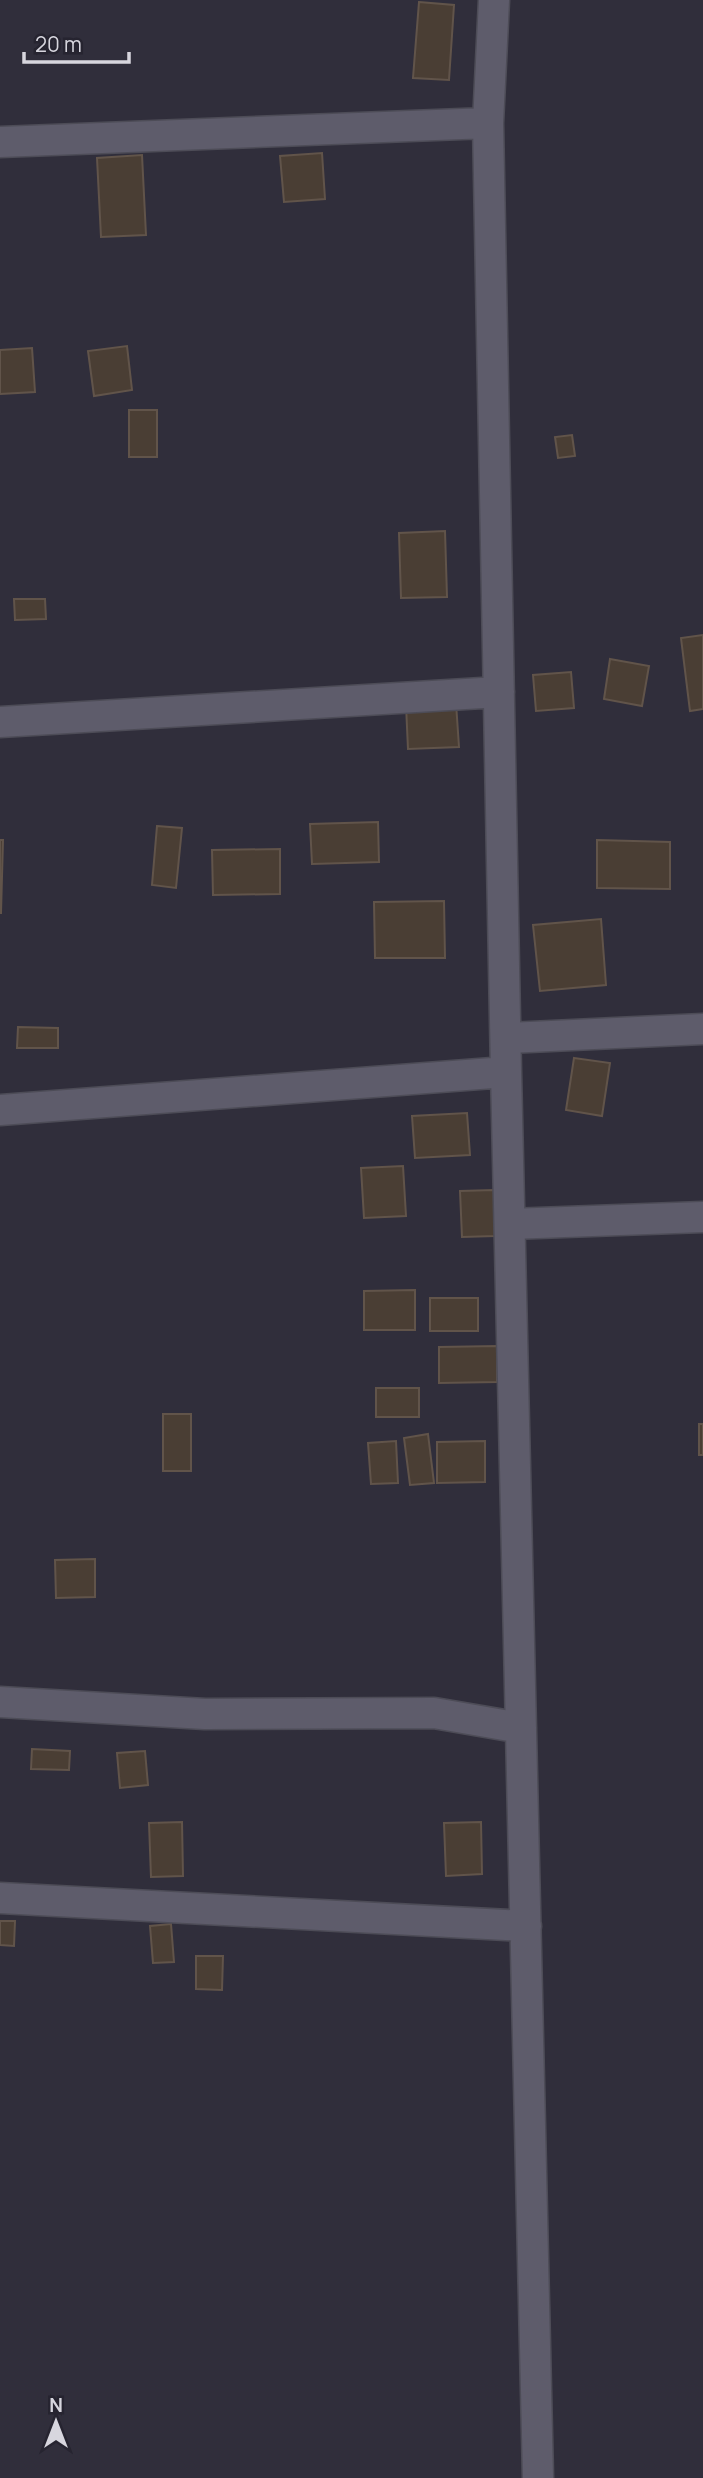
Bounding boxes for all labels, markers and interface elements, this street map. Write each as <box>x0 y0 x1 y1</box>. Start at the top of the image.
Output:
scale bar <box>24 21 130 65</box>
text: 20 m <box>35 30 82 58</box>
north arrow <box>21 2387 91 2457</box>
text: N <box>49 2392 63 2418</box>

